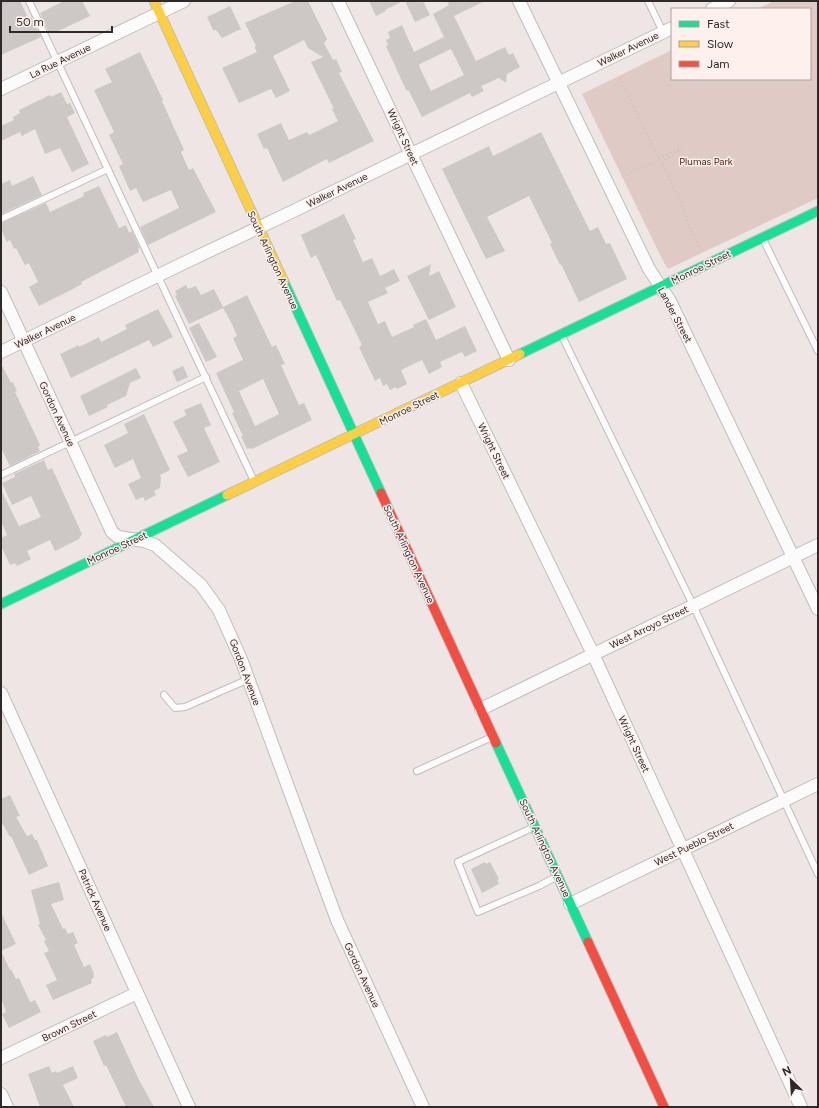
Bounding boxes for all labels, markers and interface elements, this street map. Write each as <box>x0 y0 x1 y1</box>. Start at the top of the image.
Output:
scale bar <box>10 8 112 34</box>
legend <box>671 8 811 80</box>
text: 50 m <box>16 15 44 29</box>
text: Fast <box>707 17 730 31</box>
street label: Walker Avenue <box>595 28 661 69</box>
text: Slow <box>707 37 734 51</box>
street label: La Rue Avenue <box>27 40 93 81</box>
text: Jam <box>707 57 730 71</box>
street label: Wright Street <box>384 107 422 168</box>
park label: Plumas Park <box>679 155 733 168</box>
street label: Walker Avenue <box>304 169 370 210</box>
street label: South Arlington Avenue <box>245 209 302 312</box>
street label: Monroe Street <box>669 247 733 287</box>
street label: Lander Street <box>655 285 695 345</box>
street label: Walker Avenue <box>12 310 78 351</box>
street label: Gordon Avenue <box>36 379 78 449</box>
street label: Monroe Street <box>377 388 441 428</box>
street label: Wright Street <box>475 421 513 481</box>
street label: South Arlington Avenue <box>381 503 438 606</box>
street label: Monroe Street <box>85 528 149 568</box>
street label: West Arroyo Street <box>607 602 691 652</box>
street label: Gordon Avenue <box>226 637 264 708</box>
street label: Wright Street <box>615 714 653 775</box>
street label: South Arlington Avenue <box>517 797 574 900</box>
street label: West Pueblo Street <box>652 819 736 869</box>
street label: Patrick Avenue <box>75 867 115 934</box>
street label: Gordon Avenue <box>341 940 383 1010</box>
street label: Brown Street <box>40 1007 99 1045</box>
north arrow <box>771 1060 811 1100</box>
text: N <box>780 1064 794 1079</box>

